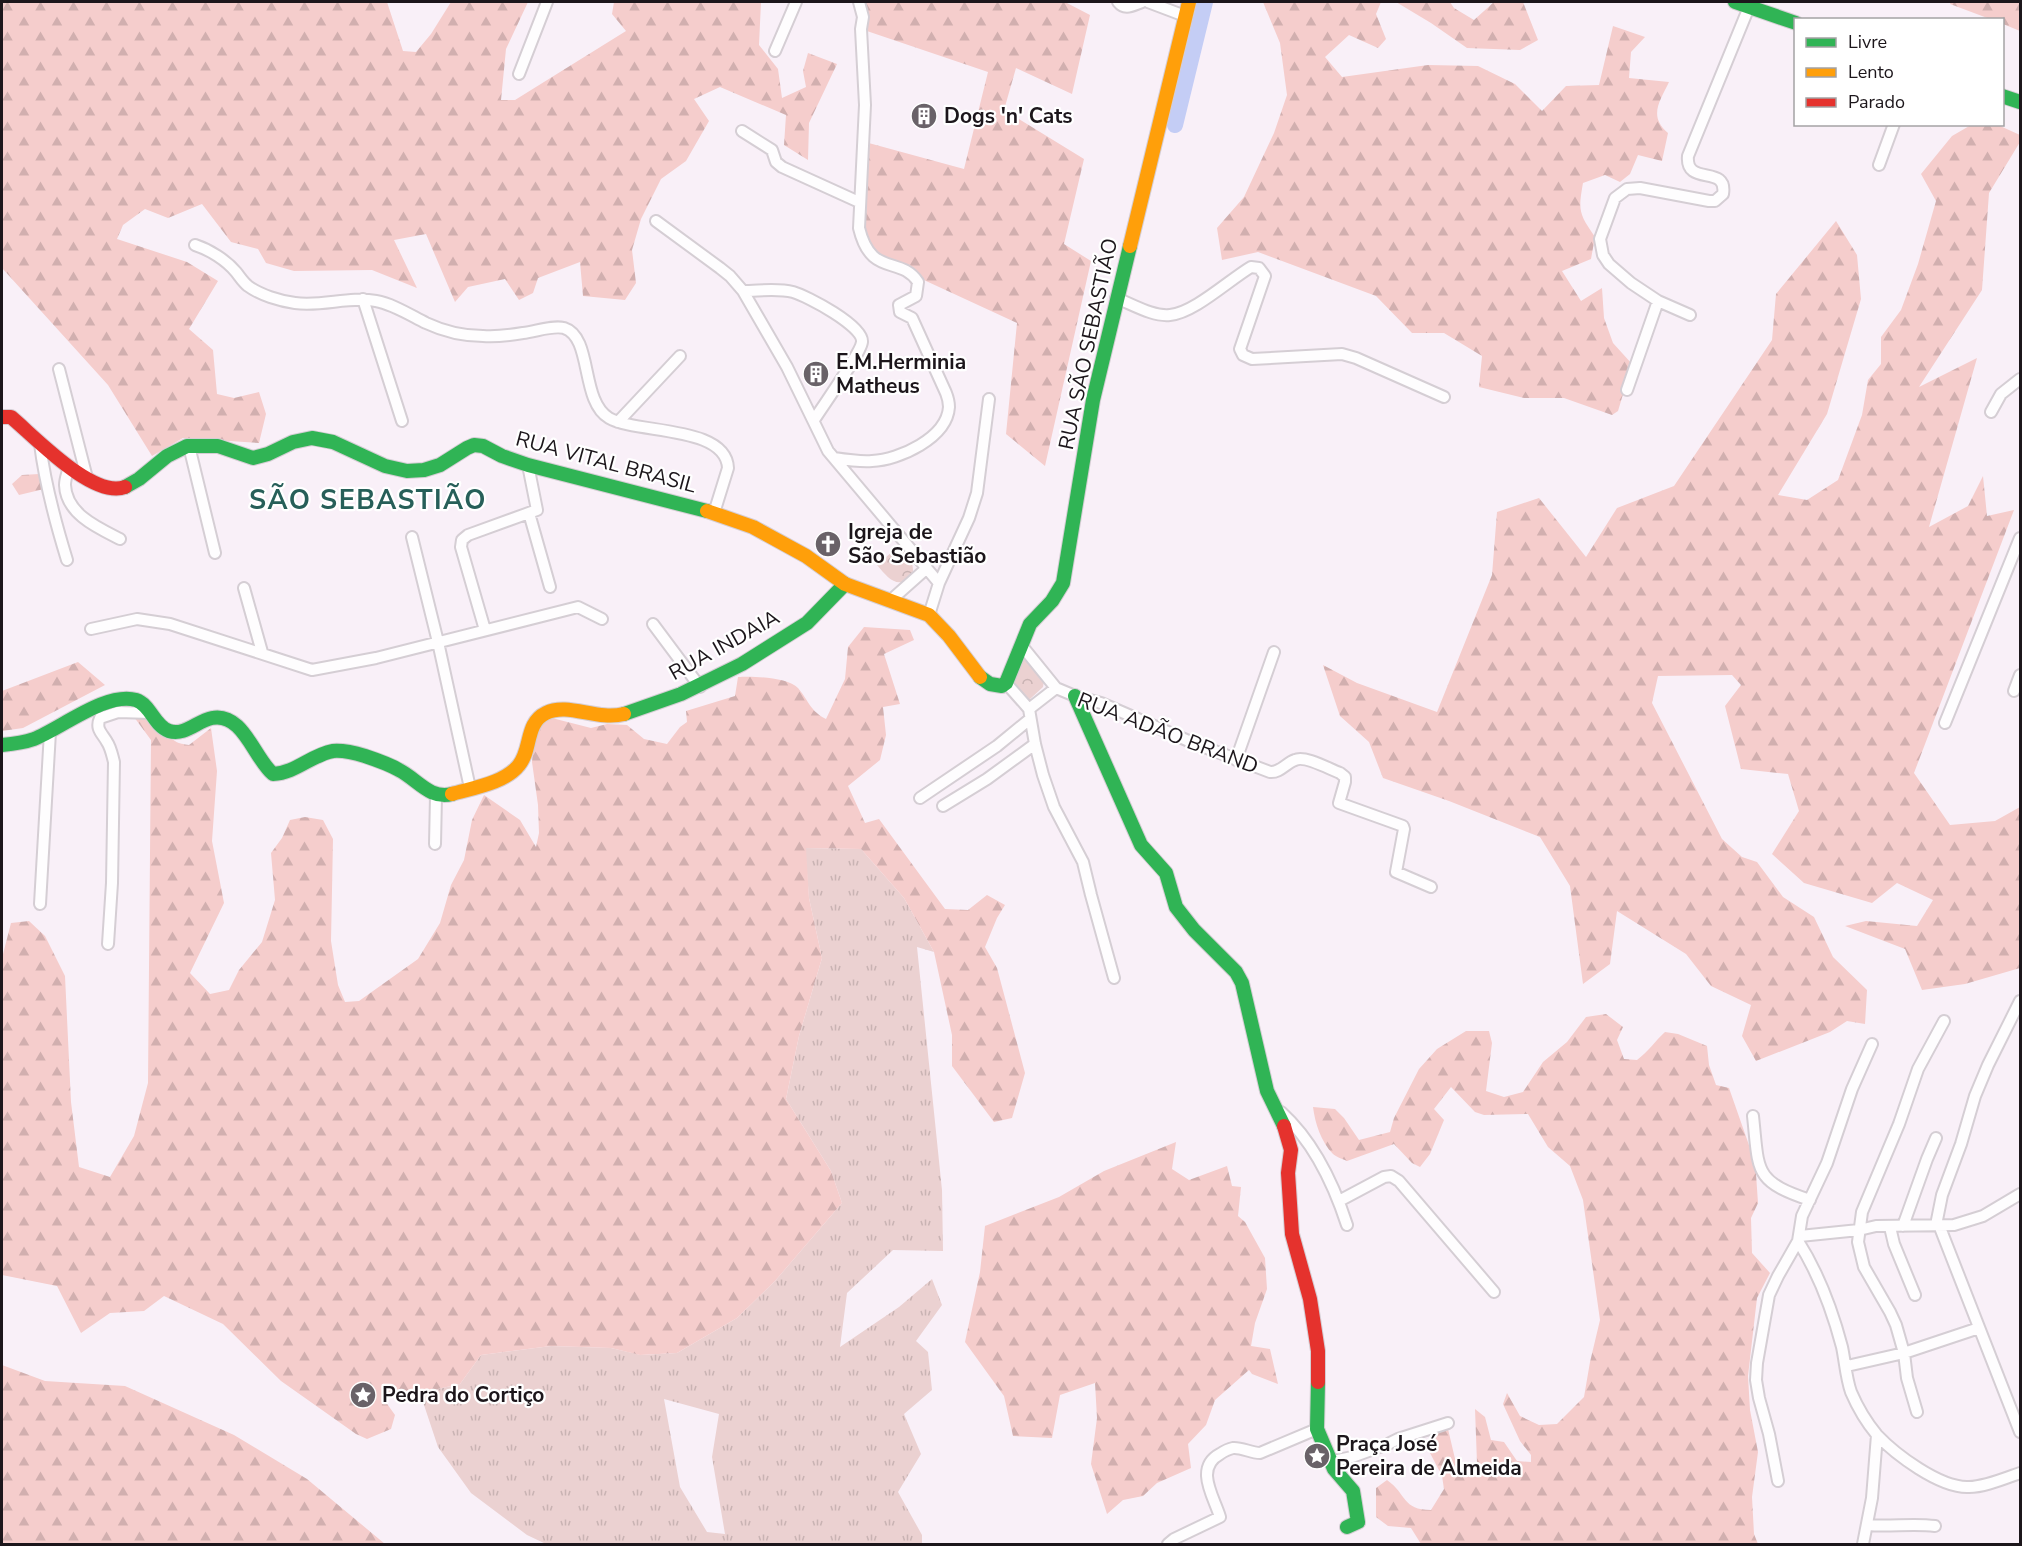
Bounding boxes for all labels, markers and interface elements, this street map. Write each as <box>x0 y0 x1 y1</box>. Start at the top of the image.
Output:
legend <box>1794 18 2004 126</box>
text: Livre <box>1848 30 1887 54</box>
text: Lento <box>1848 60 1894 84</box>
text: Parado <box>1848 90 1905 114</box>
building icon: Dogs 'n' Cats <box>909 101 939 131</box>
place label: Dogs 'n' Cats <box>944 102 1073 130</box>
street label: RUA SÃO SEBASTIÃO <box>1052 236 1124 452</box>
place label: E.M.Herminia Matheus <box>836 348 966 400</box>
building icon: E.M.Herminia Matheus <box>801 359 831 389</box>
street label: RUA VITAL BRASIL <box>513 424 700 500</box>
district label: SÃO SEBASTIÃO <box>249 482 487 519</box>
place label: Igreja de São Sebastião <box>848 518 986 570</box>
church icon: Igreja de São Sebastião <box>813 529 843 559</box>
street label: RUA INDAIA <box>664 603 784 687</box>
street label: RUA ADÃO BRAND <box>1074 686 1262 780</box>
place icon: Pedra do Cortiço <box>348 1380 378 1410</box>
place label: Pedra do Cortiço <box>382 1381 544 1409</box>
place label: Praça José Pereira de Almeida <box>1336 1430 1522 1482</box>
place icon: Praça José Pereira de Almeida <box>1302 1441 1332 1471</box>

